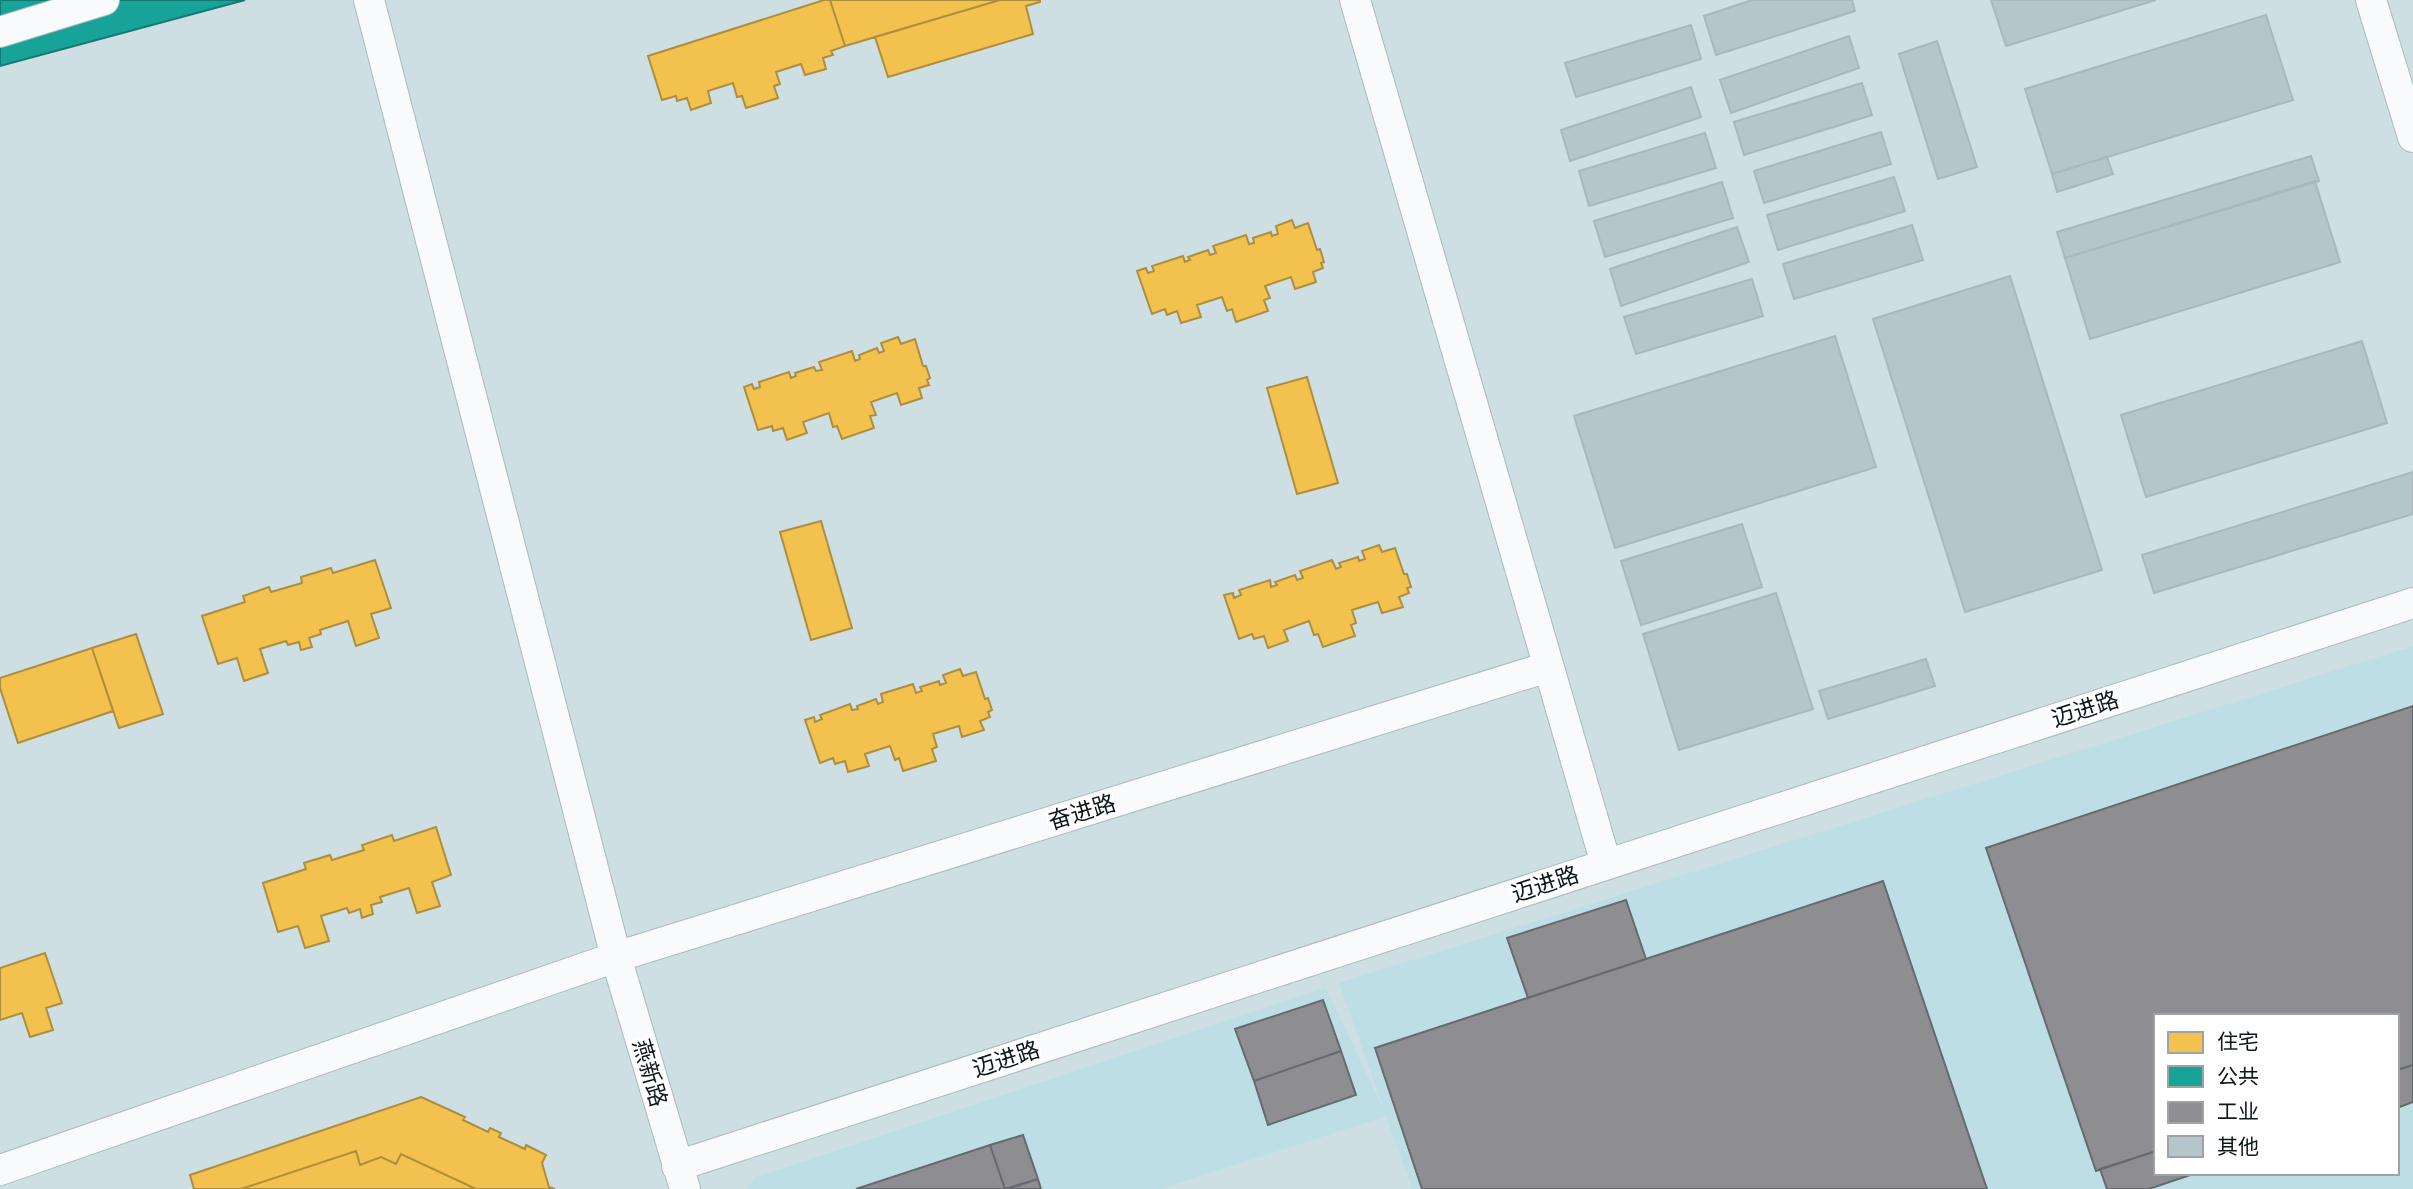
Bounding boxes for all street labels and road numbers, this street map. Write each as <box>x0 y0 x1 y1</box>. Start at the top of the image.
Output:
street label: 迈进路 <box>2048 684 2123 735</box>
street label: 奋进路 <box>1045 788 1120 837</box>
street label: 迈进路 <box>1508 859 1583 910</box>
street label: 迈进路 <box>969 1034 1044 1085</box>
street label: 燕新路 <box>625 1036 674 1111</box>

